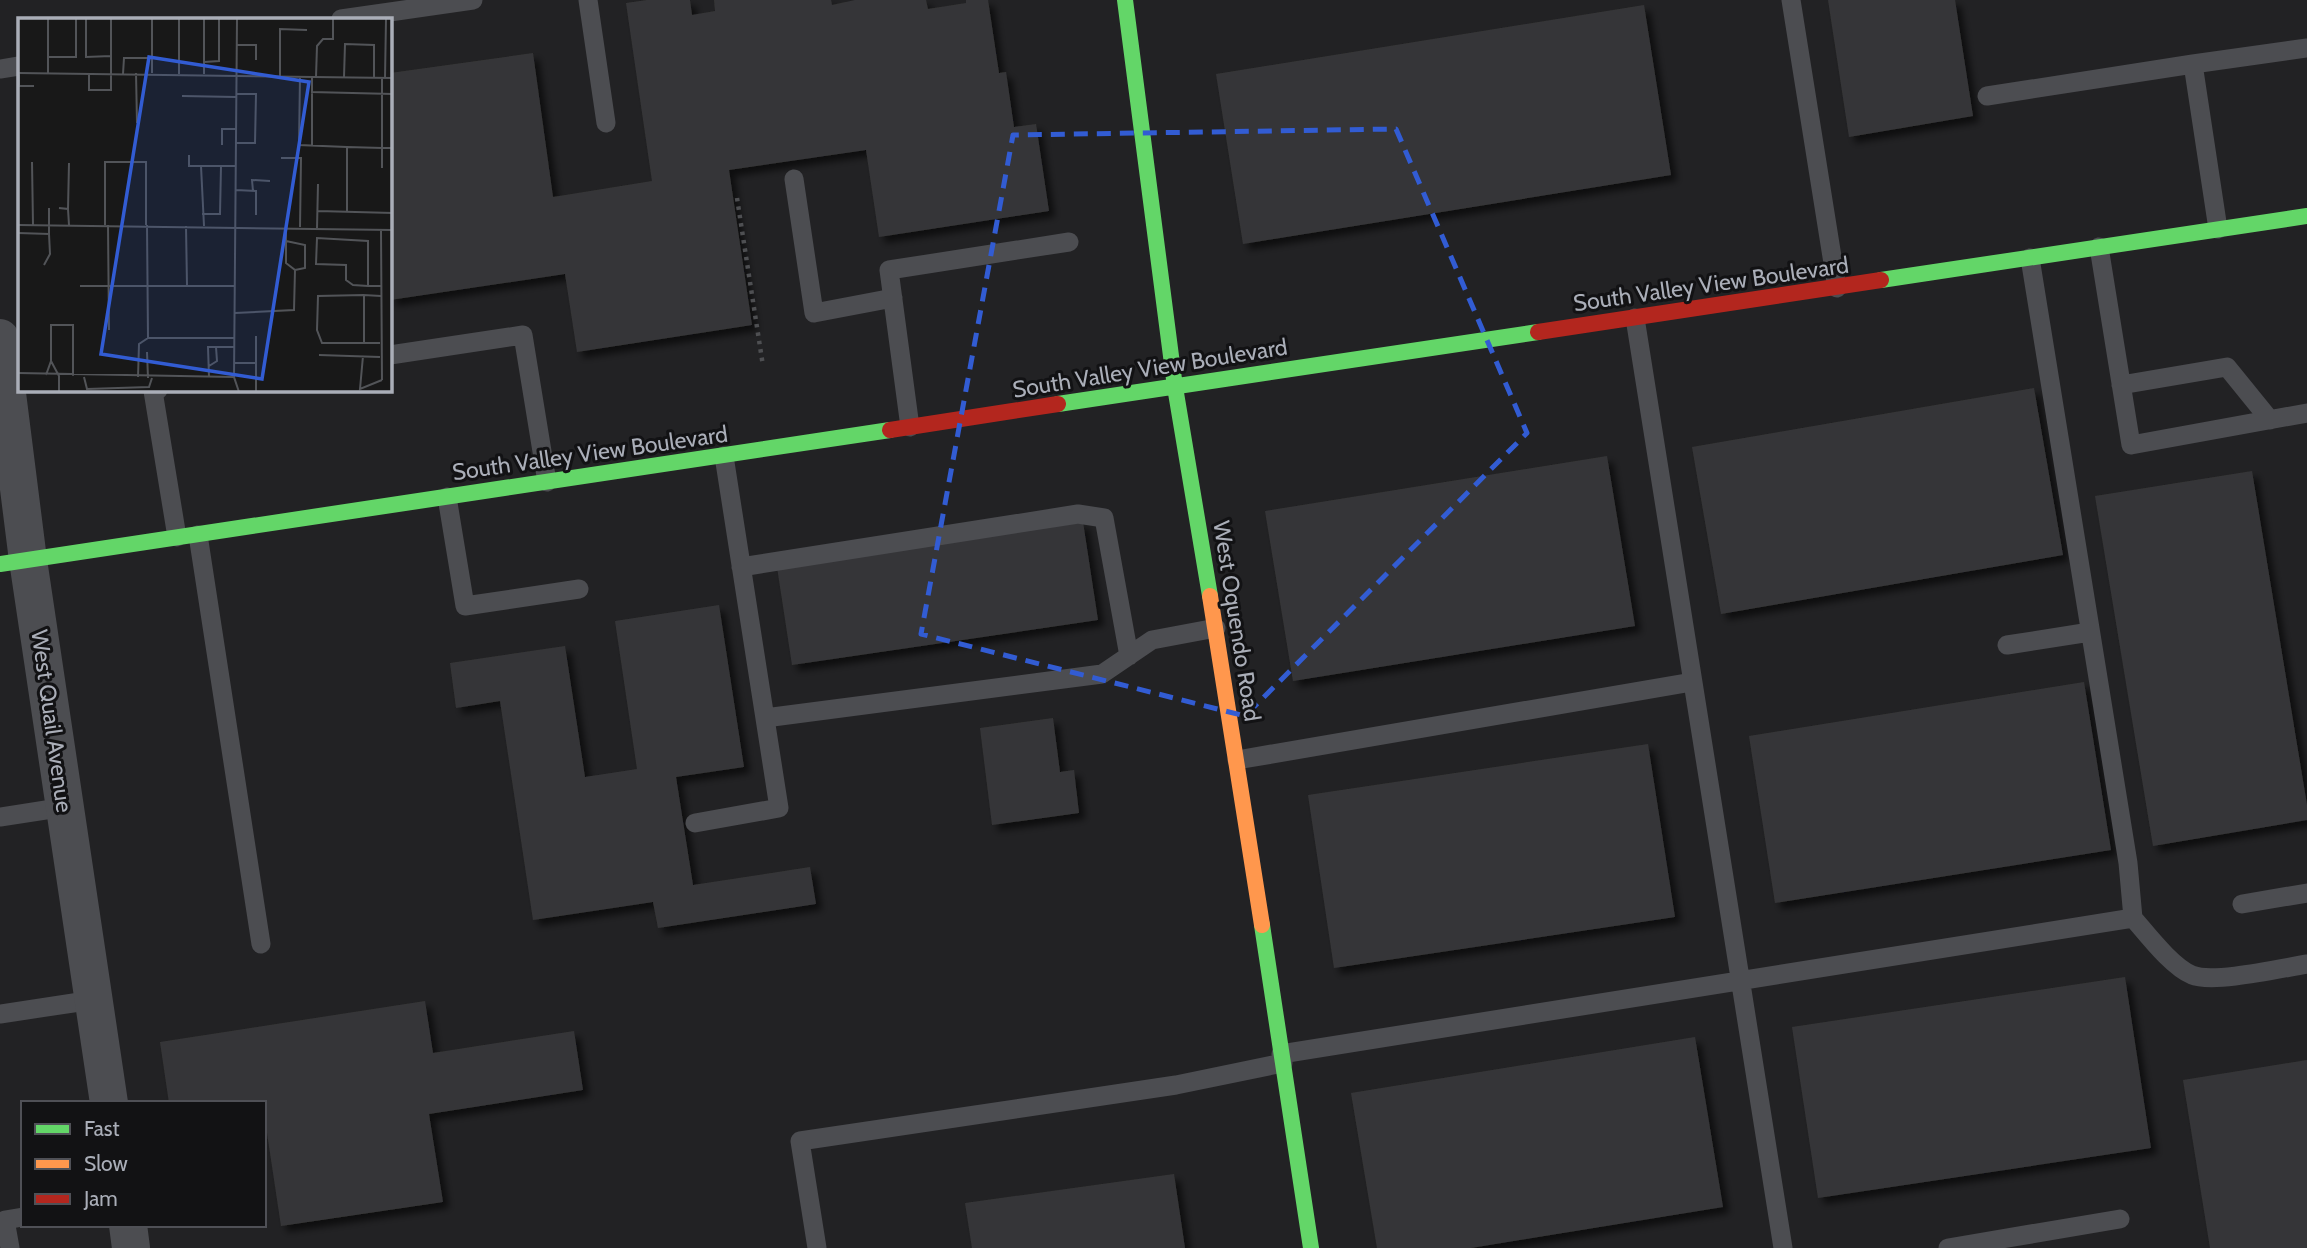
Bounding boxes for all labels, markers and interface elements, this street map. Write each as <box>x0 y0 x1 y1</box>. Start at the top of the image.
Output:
inset map <box>18 18 392 392</box>
street label: South Valley View Boulevard <box>1572 251 1850 317</box>
street label: South Valley View Boulevard <box>1011 332 1289 404</box>
street label: South Valley View Boulevard <box>451 420 729 486</box>
street label: West Oquendo Road <box>1207 519 1267 723</box>
street label: West Quail Avenue <box>25 628 79 814</box>
legend <box>21 1101 266 1227</box>
text: Fast <box>84 1116 120 1141</box>
text: Slow <box>84 1151 128 1176</box>
text: Jam <box>83 1186 118 1211</box>

